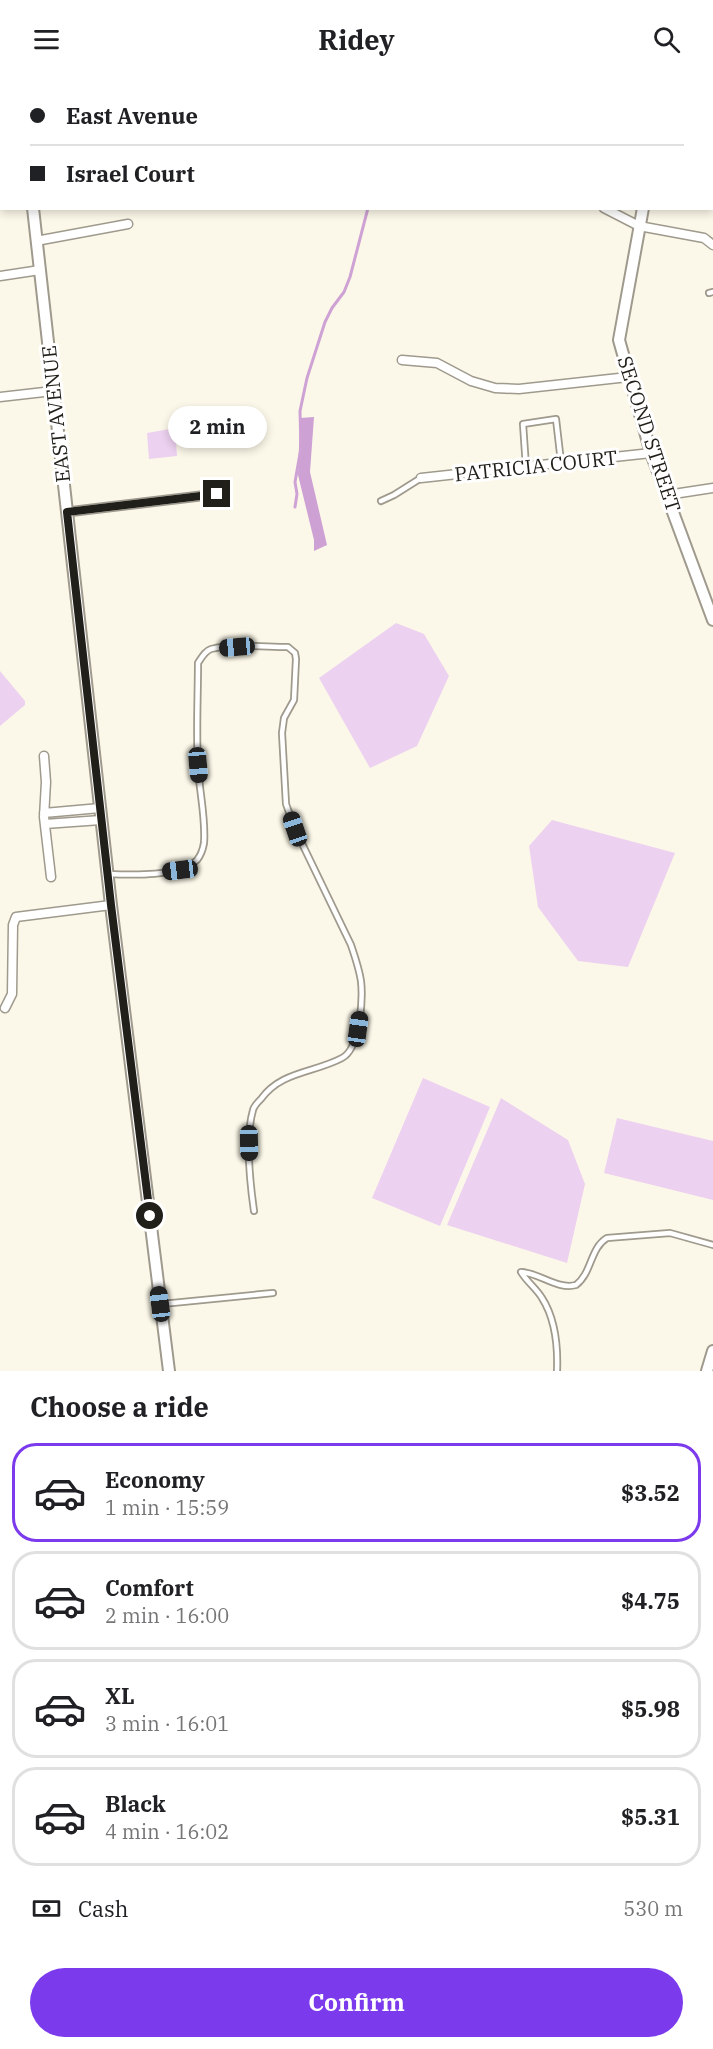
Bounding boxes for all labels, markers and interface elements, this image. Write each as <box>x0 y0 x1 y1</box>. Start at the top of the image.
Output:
text: Ridey <box>318 22 395 57</box>
icon: menu <box>30 23 63 56</box>
icon: search <box>650 23 683 56</box>
text: East Avenue <box>66 101 198 130</box>
text: Israel Court <box>66 159 195 188</box>
street label: EAST AVENUE <box>35 344 76 484</box>
street label: SECOND STREET <box>612 352 687 515</box>
callout: 2 min <box>168 407 266 449</box>
text: 2 min <box>190 413 246 440</box>
street label: PATRICIA COURT <box>453 444 619 487</box>
route end <box>203 480 230 507</box>
car <box>218 636 256 658</box>
car <box>187 746 209 784</box>
car <box>281 809 309 849</box>
car <box>161 859 199 881</box>
car <box>347 1010 369 1048</box>
car <box>240 1125 258 1161</box>
route start <box>136 1202 163 1229</box>
car <box>149 1285 171 1323</box>
text: Choose a ride <box>30 1389 209 1424</box>
text: Economy <box>105 1465 205 1494</box>
icon: car <box>33 1466 87 1520</box>
text: $3.52 <box>621 1478 680 1507</box>
text: 1 min · 15:59 <box>105 1494 229 1521</box>
text: Comfort <box>105 1573 194 1602</box>
icon: car <box>33 1574 87 1628</box>
text: $4.75 <box>621 1586 680 1615</box>
text: 2 min · 16:00 <box>105 1602 229 1629</box>
text: XL <box>105 1681 135 1710</box>
icon: car <box>33 1682 87 1736</box>
text: $5.98 <box>621 1694 680 1723</box>
text: 3 min · 16:01 <box>105 1710 229 1737</box>
text: Black <box>105 1789 166 1818</box>
icon: car <box>33 1790 87 1844</box>
text: $5.31 <box>621 1802 680 1831</box>
text: 4 min · 16:02 <box>105 1818 229 1845</box>
icon: cash <box>30 1892 63 1925</box>
text: Cash <box>78 1894 129 1923</box>
text: 530 m <box>623 1895 683 1922</box>
button: Confirm <box>30 1968 683 2037</box>

